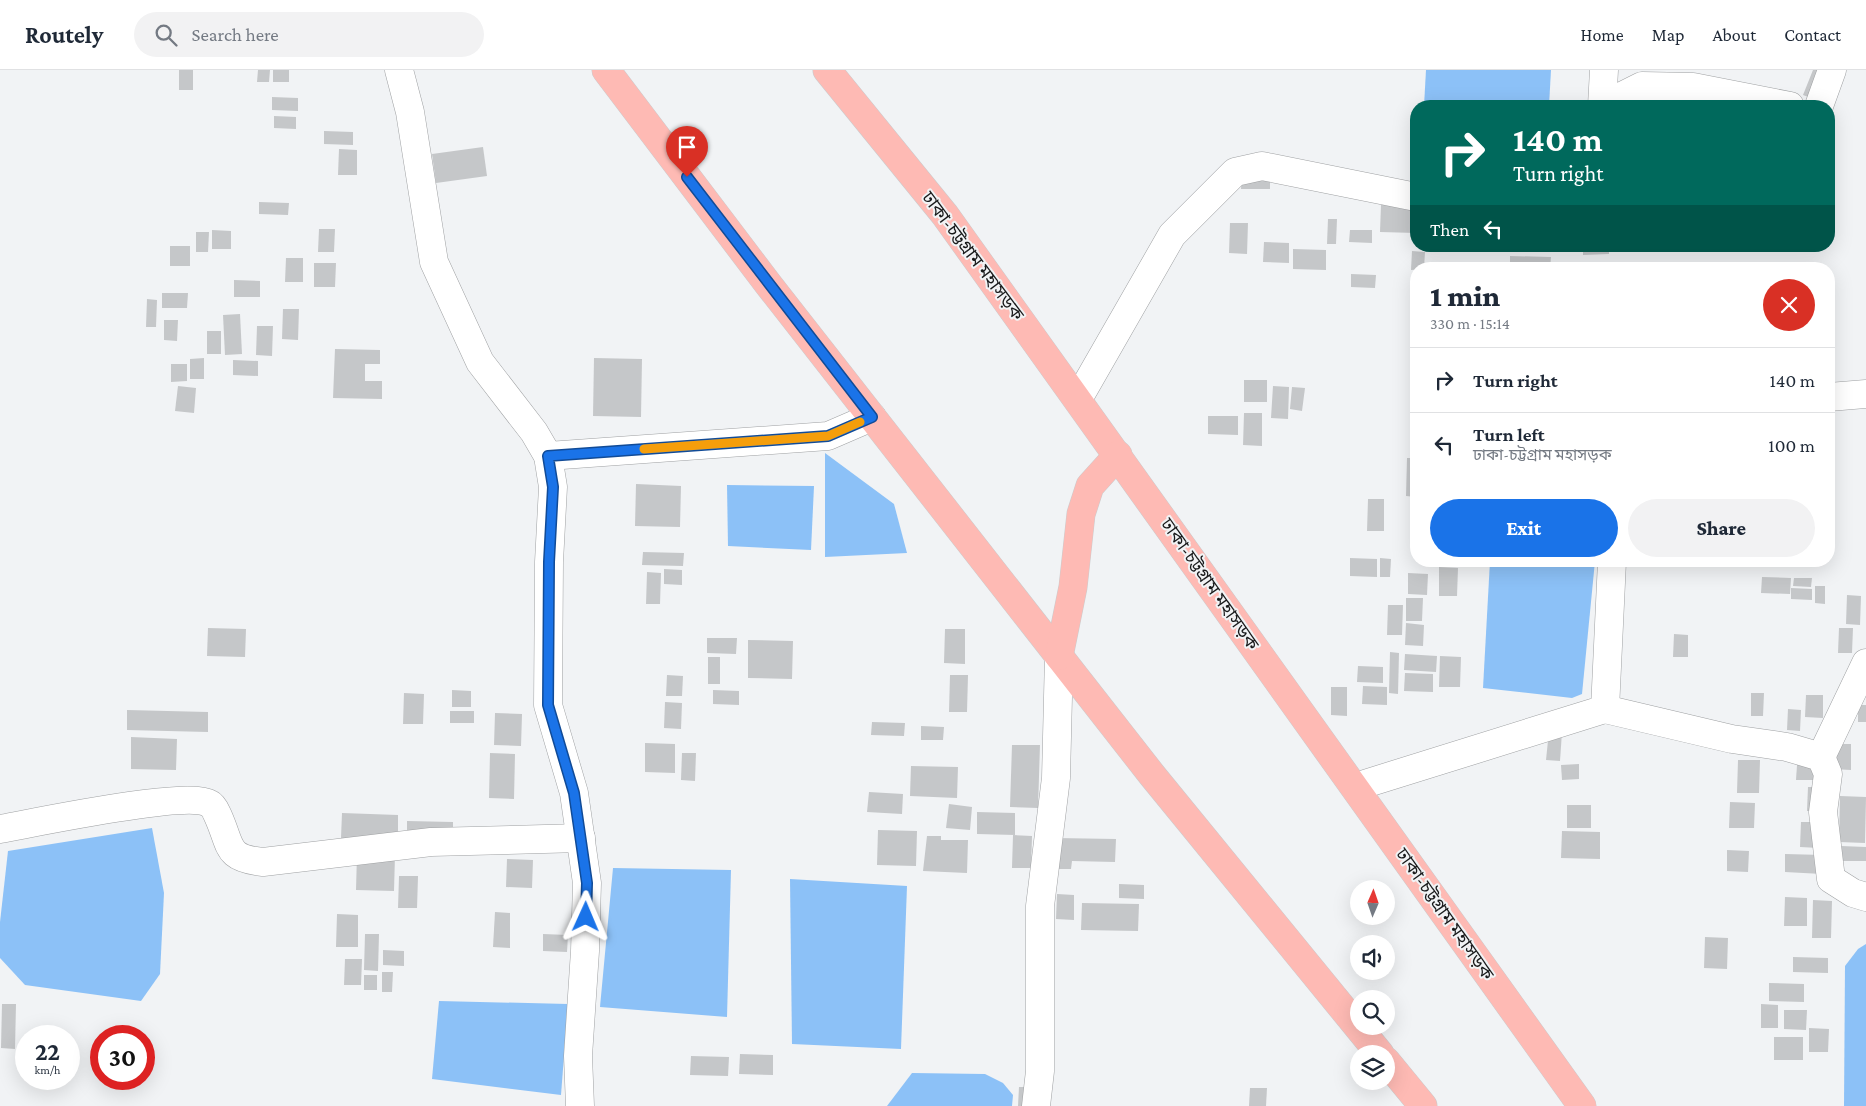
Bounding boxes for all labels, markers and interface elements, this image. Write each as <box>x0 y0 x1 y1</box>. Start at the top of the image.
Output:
search box <box>134 12 484 57</box>
text: Routely <box>25 21 104 48</box>
icon: search <box>152 21 180 49</box>
text: Search here <box>192 24 279 45</box>
text: Home <box>1581 25 1624 45</box>
text: Map <box>1652 25 1684 45</box>
text: About <box>1712 25 1756 45</box>
text: Contact <box>1784 25 1841 45</box>
icon: right <box>1430 120 1495 185</box>
text: 140 m <box>1513 120 1603 159</box>
pin <box>666 126 708 177</box>
icon: arrive <box>673 133 701 161</box>
text: Turn right <box>1513 161 1604 186</box>
street label: ঢাকা-চট্টগ্রাম মহাসড়ক <box>917 187 1028 325</box>
icon: left <box>1479 215 1507 243</box>
text: Then <box>1430 219 1469 240</box>
text: 1 min <box>1430 279 1500 312</box>
button: close <box>1763 279 1815 331</box>
text: 330 m · 15:14 <box>1430 315 1510 332</box>
icon: right <box>1430 366 1458 394</box>
text: Turn right <box>1473 370 1558 391</box>
text: 140 m <box>1769 370 1815 391</box>
text: Turn left <box>1473 424 1545 445</box>
icon: left <box>1430 431 1458 459</box>
text: 100 m <box>1768 435 1815 456</box>
text: ঢাকা-চট্টগ্রাম মহাসড়ক <box>1473 446 1612 463</box>
button: Exit <box>1430 499 1618 557</box>
button: Share <box>1628 499 1815 557</box>
street label: ঢাকা-চট্টগ্রাম মহাসড়ক <box>1157 514 1263 654</box>
street label: ঢাকা-চট্টগ্রাম মহাসড়ক <box>1392 844 1498 984</box>
north arrow <box>1350 880 1395 925</box>
map controls <box>1350 880 1395 1090</box>
position arrow <box>559 890 611 942</box>
button: sound <box>1350 935 1395 980</box>
button: search <box>1350 990 1395 1035</box>
speed limit sign: 30 <box>90 1025 155 1090</box>
text: 22 <box>35 1038 60 1065</box>
button: layers <box>1350 1045 1395 1090</box>
text: km/h <box>35 1063 60 1077</box>

